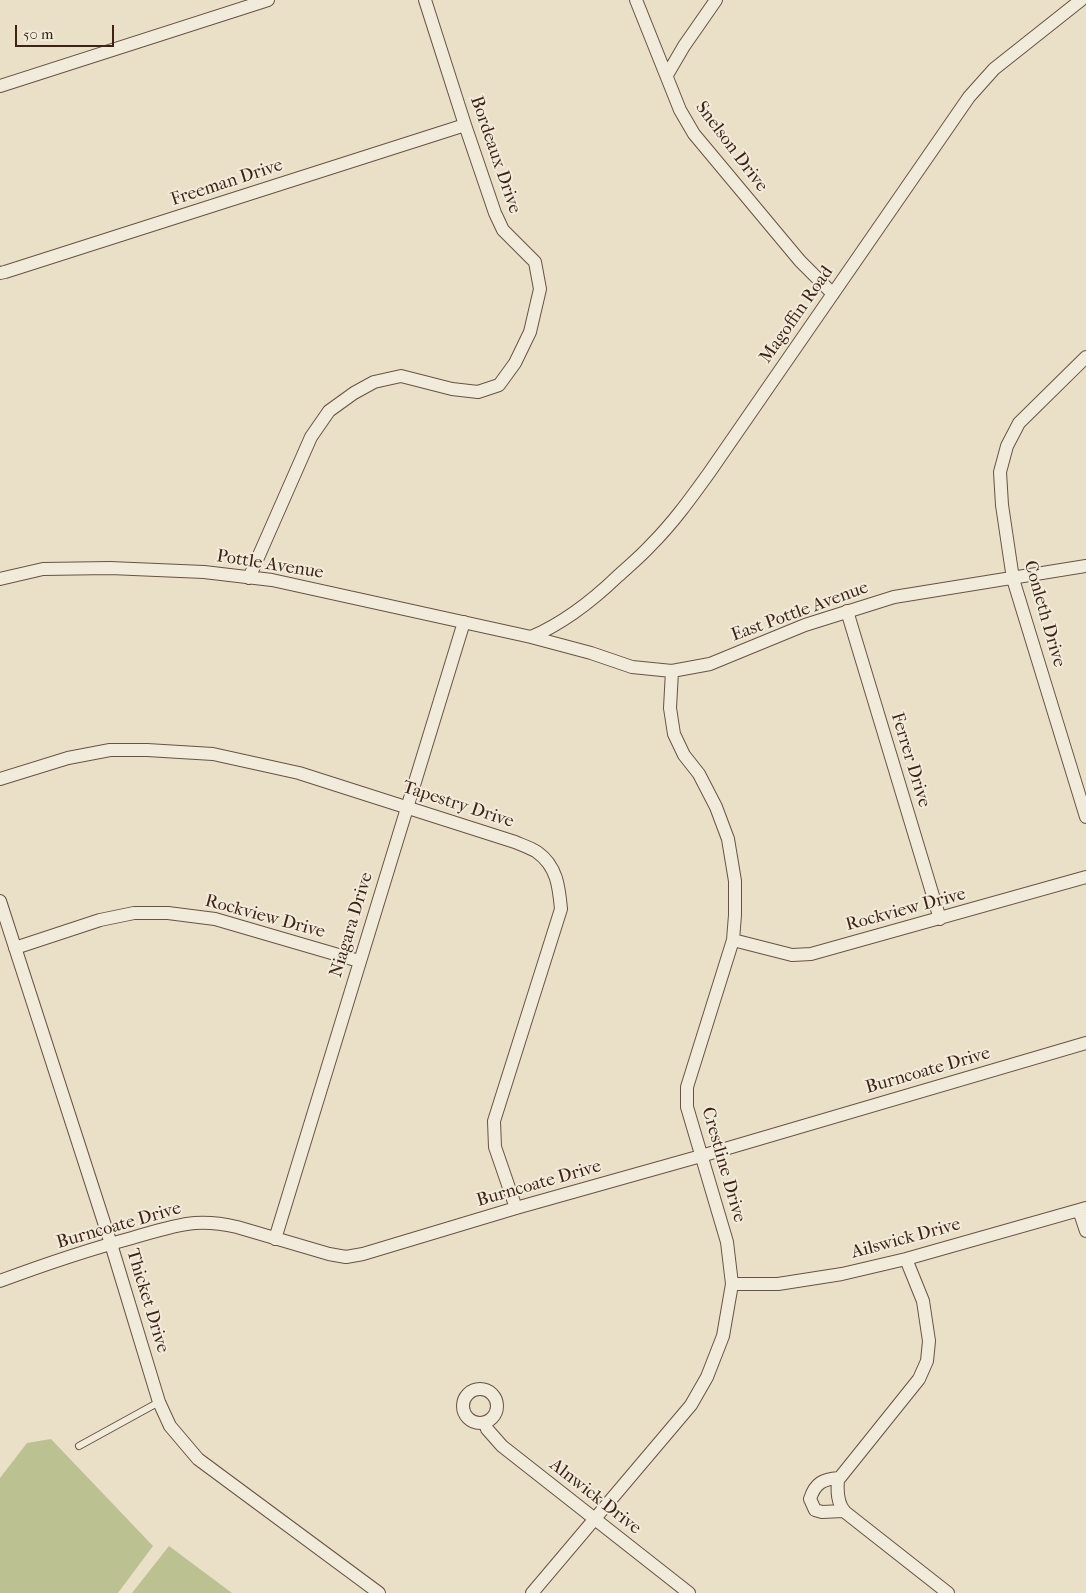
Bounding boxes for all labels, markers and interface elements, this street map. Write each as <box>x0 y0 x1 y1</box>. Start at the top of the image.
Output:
scale bar <box>18 15 116 47</box>
text: 50 m <box>23 25 53 43</box>
street label: Bordeaux Drive <box>465 94 525 216</box>
street label: Snelson Drive <box>690 98 772 196</box>
street label: Freeman Drive <box>168 155 286 211</box>
street label: Magoffin Road <box>756 262 838 368</box>
street label: Pottle Avenue <box>215 546 325 584</box>
street label: Conleth Drive <box>1019 558 1069 670</box>
street label: East Pottle Avenue <box>729 577 871 647</box>
street label: Ferrer Drive <box>885 710 935 810</box>
street label: Tapestry Drive <box>400 777 516 833</box>
street label: Niagara Drive <box>326 870 378 980</box>
street label: Rockview Drive <box>844 884 968 936</box>
street label: Rockview Drive <box>203 891 327 943</box>
street label: Burncoate Drive <box>863 1043 993 1099</box>
street label: Crestline Drive <box>696 1105 750 1225</box>
street label: Burncoate Drive <box>474 1156 604 1212</box>
street label: Burncoate Drive <box>54 1198 184 1254</box>
street label: Ailswick Drive <box>849 1214 963 1264</box>
street label: Thicket Drive <box>121 1246 173 1356</box>
street label: Alnwick Drive <box>545 1455 645 1539</box>

